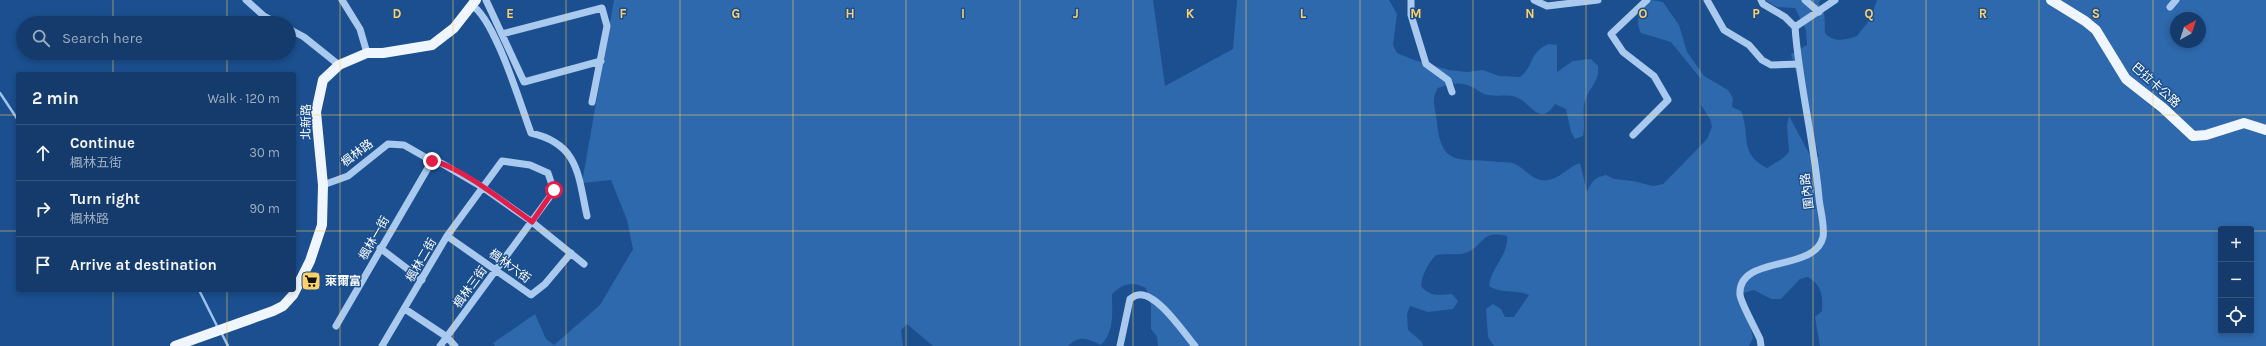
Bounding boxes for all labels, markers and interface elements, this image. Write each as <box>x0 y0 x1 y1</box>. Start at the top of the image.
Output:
text: D <box>393 6 402 21</box>
text: E <box>506 6 514 21</box>
text: F <box>619 6 627 21</box>
text: G <box>732 6 740 21</box>
text: H <box>845 6 855 21</box>
text: I <box>961 6 965 21</box>
text: J <box>1073 6 1079 21</box>
text: K <box>1186 6 1195 21</box>
text: L <box>1300 6 1307 21</box>
text: M <box>1410 6 1422 21</box>
text: N <box>1525 6 1535 21</box>
text: O <box>1639 6 1648 21</box>
text: P <box>1752 6 1760 21</box>
text: Q <box>1865 6 1874 21</box>
text: R <box>1979 6 1987 21</box>
text: S <box>2092 6 2100 21</box>
north arrow <box>2170 12 2206 48</box>
search box <box>16 16 296 60</box>
icon: search <box>30 27 52 49</box>
text: Search here <box>62 29 143 47</box>
street label: 巴拉卡公路 <box>2129 60 2183 110</box>
text: 2 min <box>32 88 79 108</box>
text: Walk · 120 m <box>207 91 280 106</box>
street label: 北新路 <box>299 104 313 140</box>
text: Continue <box>70 134 135 152</box>
street label: 楓林路 <box>338 137 376 169</box>
icon: ahead <box>32 142 54 164</box>
text: 30 m <box>249 145 280 160</box>
route end <box>423 152 441 170</box>
text: 楓林五街 <box>70 155 122 170</box>
street label: 圍內路 <box>1798 172 1816 210</box>
route start <box>545 181 563 199</box>
text: Turn right <box>70 190 140 208</box>
icon: right <box>32 198 54 220</box>
text: 90 m <box>249 201 280 216</box>
text: 楓林路 <box>70 211 109 226</box>
street label: 楓林一街 <box>356 214 392 262</box>
map controls <box>2218 226 2254 334</box>
button: + <box>2218 226 2254 262</box>
street label: 楓林二街 <box>403 236 439 284</box>
street label: 楓林六街 <box>486 246 534 286</box>
icon: arrive <box>32 254 54 276</box>
text: Arrive at destination <box>70 256 217 274</box>
button: − <box>2218 262 2254 298</box>
street label: 楓林三街 <box>450 263 490 311</box>
supermarket icon: 萊爾富 <box>300 270 322 292</box>
place label: 萊爾富 <box>325 274 361 288</box>
button: locate <box>2218 298 2254 334</box>

